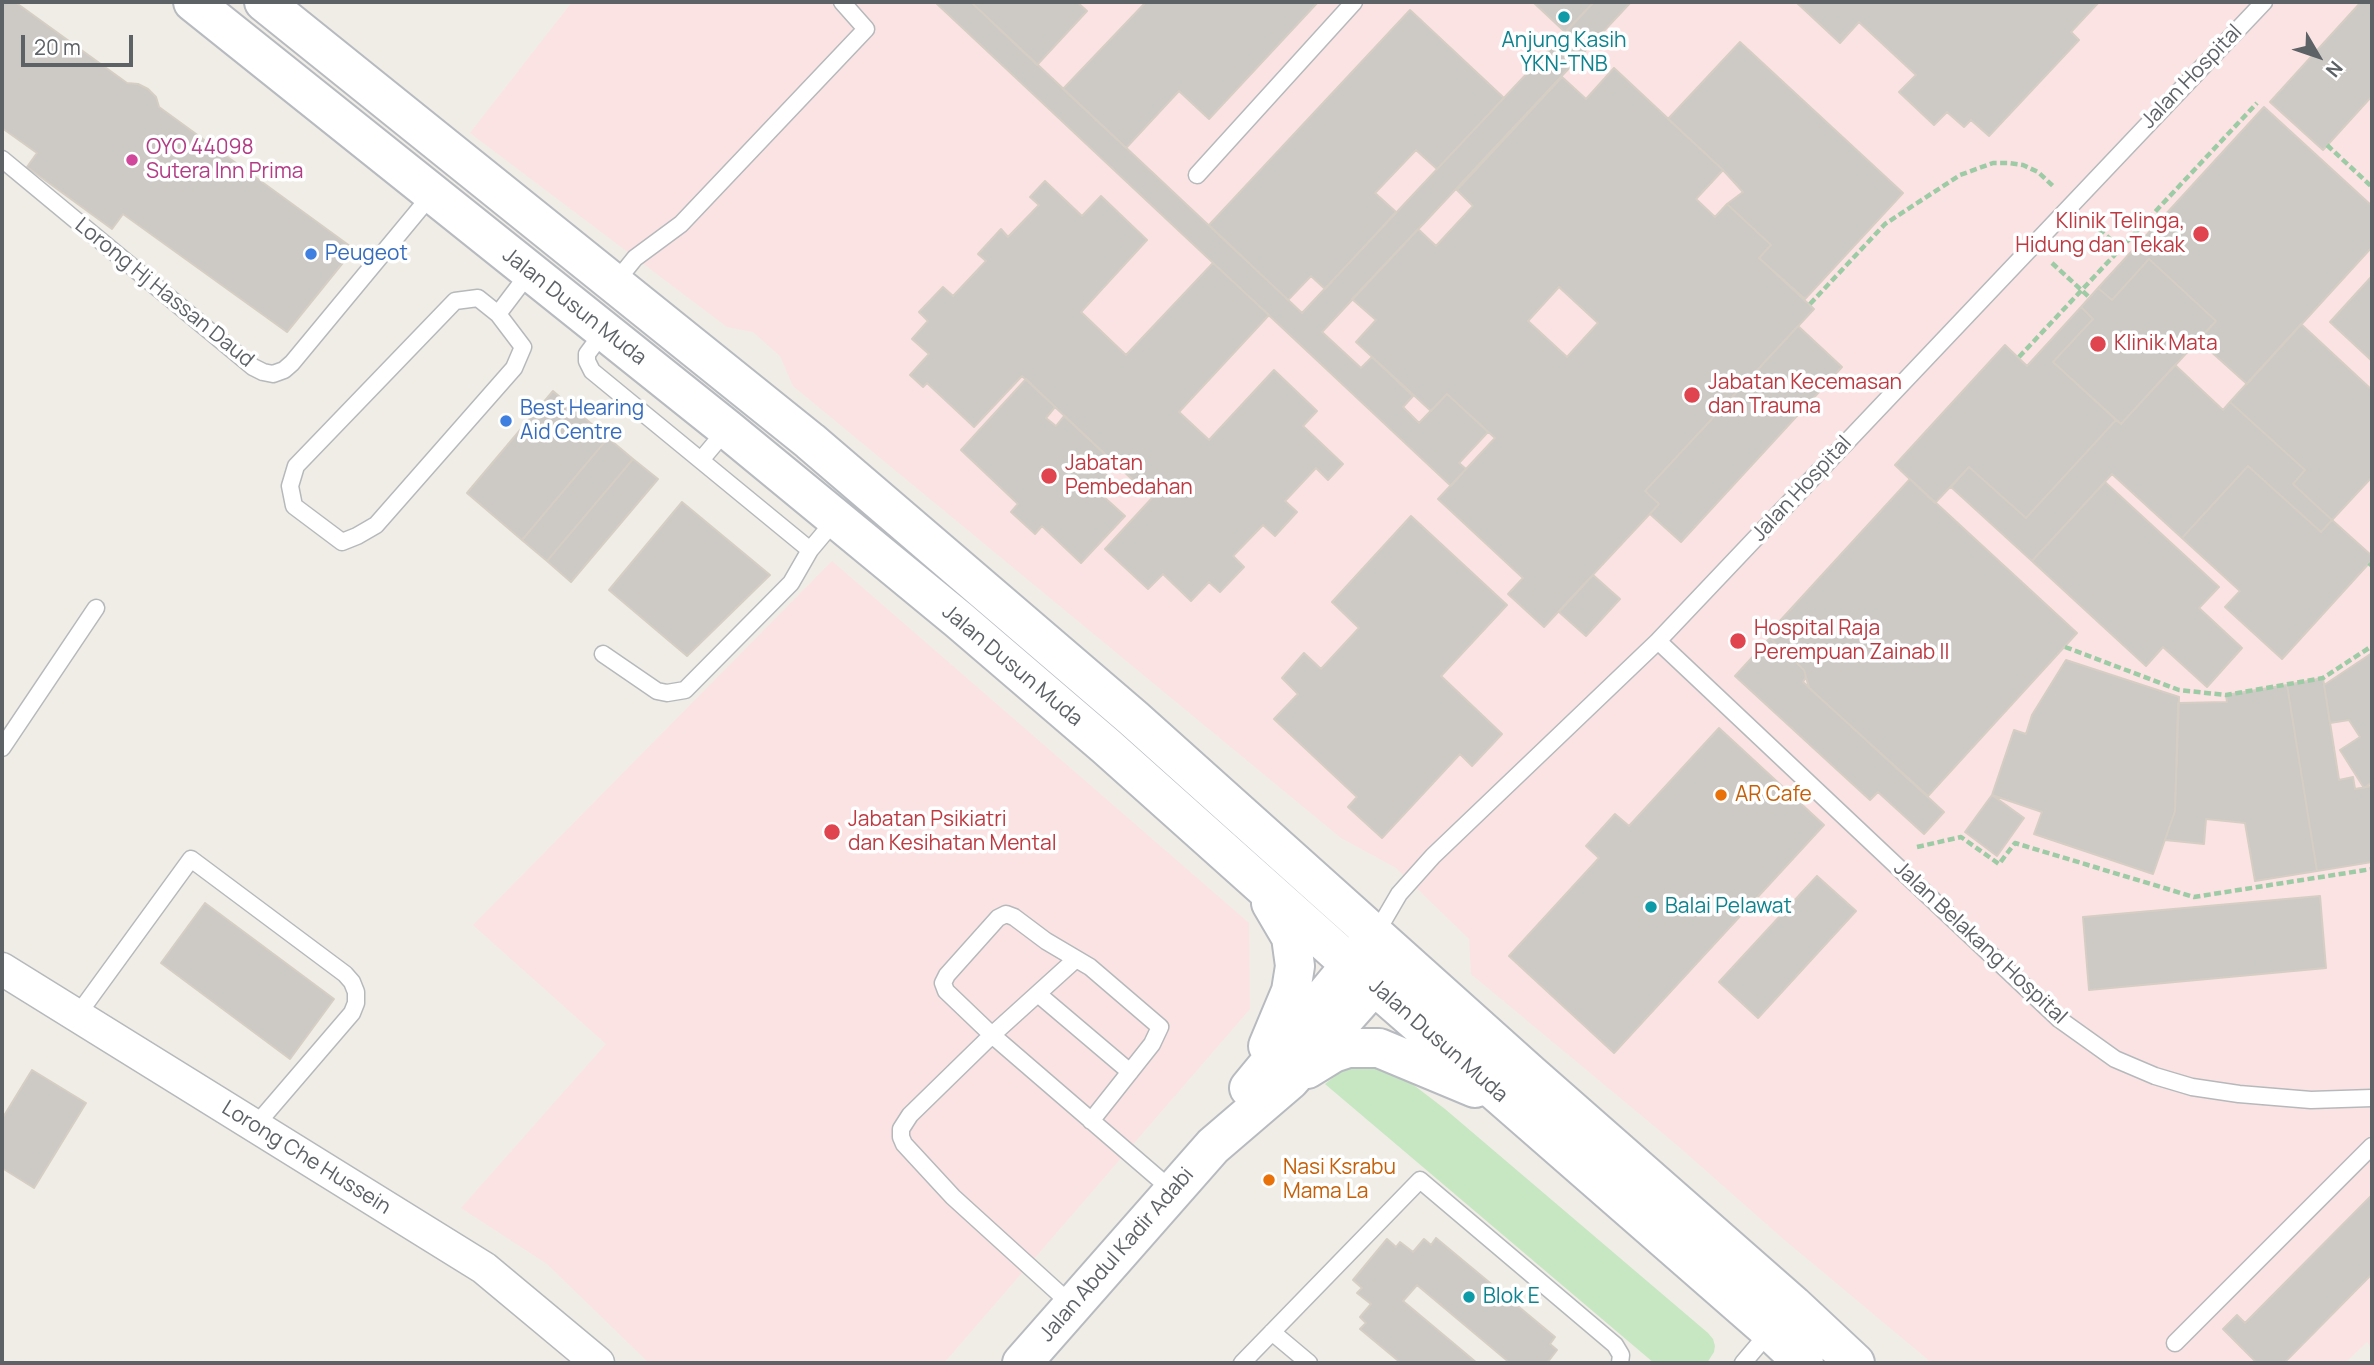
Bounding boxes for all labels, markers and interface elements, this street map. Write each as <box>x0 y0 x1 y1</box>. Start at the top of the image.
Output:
marker: Anjung Kasih YKN-TNB <box>1556 9 1572 25</box>
street label: Jalan Hospital <box>2136 20 2248 134</box>
scale bar <box>24 21 136 65</box>
north arrow <box>2283 21 2353 91</box>
place label: Anjung Kasih YKN-TNB <box>1501 28 1627 78</box>
text: 20 m <box>34 33 81 61</box>
text: N <box>2320 56 2349 83</box>
place label: OYO 44098 Sutera Inn Prima <box>146 135 303 185</box>
marker: OYO 44098 Sutera Inn Prima <box>124 152 140 168</box>
place label: Klinik Telinga, Hidung dan Tekak <box>2015 209 2185 259</box>
street label: Lorong Hj Hassan Daud <box>69 213 259 373</box>
marker: Klinik Telinga, Hidung dan Tekak <box>2191 224 2211 244</box>
place label: Peugeot <box>325 241 408 267</box>
street label: Jalan Dusun Muda <box>497 243 651 371</box>
marker: Peugeot <box>303 246 319 262</box>
place label: Klinik Mata <box>2114 331 2218 357</box>
marker: Klinik Mata <box>2088 334 2108 354</box>
place label: Jabatan Kecemasan dan Trauma <box>1708 370 1902 420</box>
marker: Jabatan Kecemasan dan Trauma <box>1682 385 1702 405</box>
place label: Best Hearing Aid Centre <box>520 396 644 446</box>
marker: Best Hearing Aid Centre <box>498 413 514 429</box>
street label: Jalan Hospital <box>1747 431 1857 547</box>
place label: Jabatan Pembedahan <box>1065 451 1193 501</box>
marker: Jabatan Pembedahan <box>1039 466 1059 486</box>
street label: Jalan Dusun Muda <box>937 600 1087 732</box>
place label: Hospital Raja Perempuan Zainab II <box>1754 616 1949 666</box>
marker: Hospital Raja Perempuan Zainab II <box>1728 631 1748 651</box>
place label: AR Cafe <box>1735 782 1812 808</box>
marker: AR Cafe <box>1713 787 1729 803</box>
place label: Jabatan Psikiatri dan Kesihatan Mental <box>848 807 1057 857</box>
marker: Jabatan Psikiatri dan Kesihatan Mental <box>822 822 842 842</box>
street label: Jalan Belakang Hospital <box>1888 856 2072 1030</box>
place label: Balai Pelawat <box>1665 894 1792 920</box>
marker: Balai Pelawat <box>1643 899 1659 915</box>
street label: Jalan Dusun Muda <box>1363 974 1513 1108</box>
street label: Lorong Che Hussein <box>217 1096 395 1220</box>
place label: Nasi Ksrabu Mama La <box>1283 1155 1396 1205</box>
street label: Jalan Abdul Kadir Adabi <box>1035 1163 1199 1347</box>
marker: Nasi Ksrabu Mama La <box>1261 1172 1277 1188</box>
place label: Blok E <box>1483 1284 1540 1310</box>
marker: Blok E <box>1461 1289 1477 1305</box>

